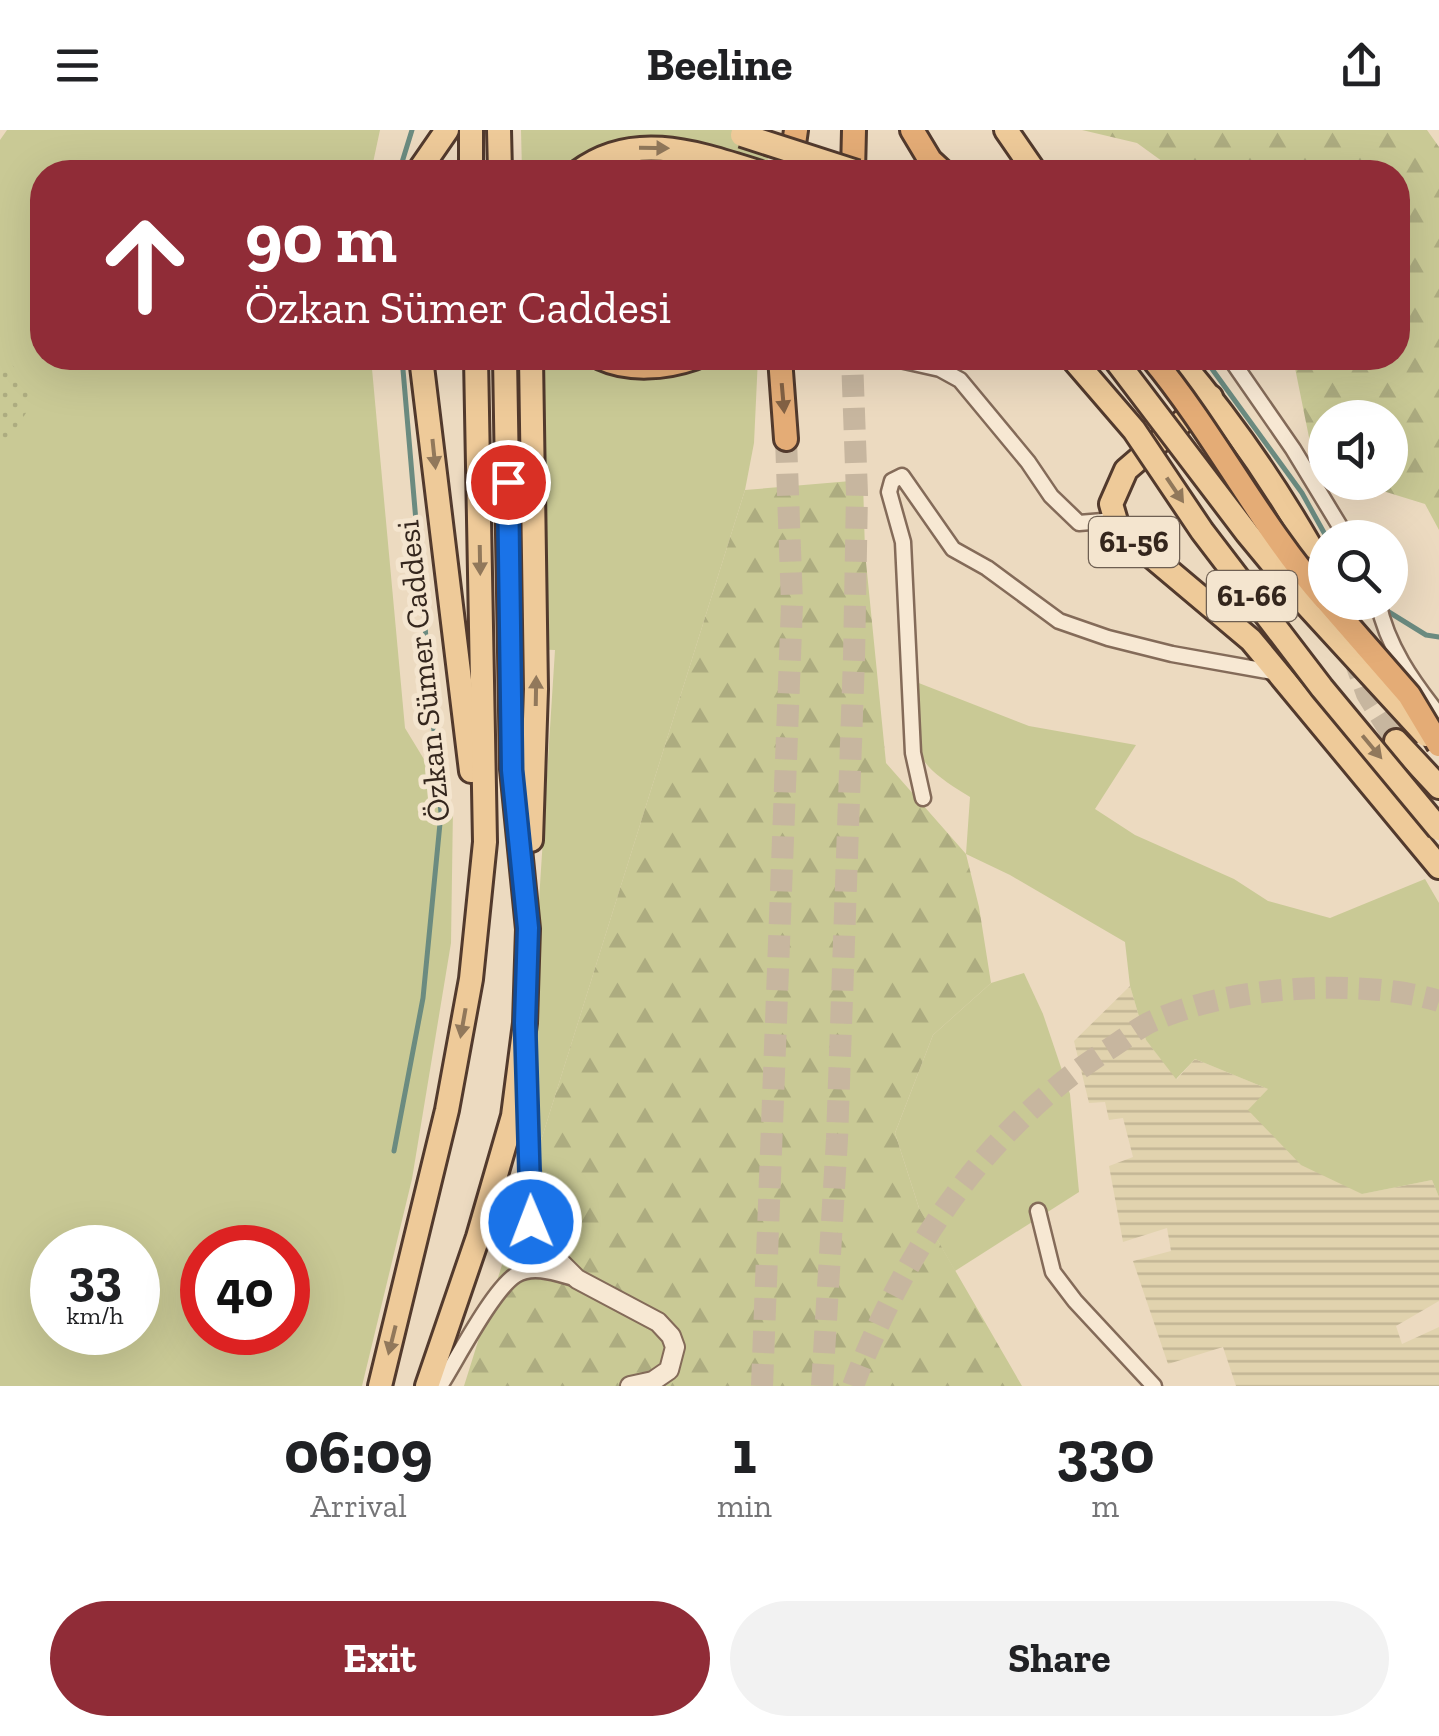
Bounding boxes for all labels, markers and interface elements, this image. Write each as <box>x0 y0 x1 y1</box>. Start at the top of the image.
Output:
icon: menu <box>50 38 105 93</box>
text: Beeline <box>646 38 793 92</box>
icon: share <box>1334 38 1389 93</box>
one-way arrow <box>638 141 670 157</box>
text: 90 m <box>245 196 397 280</box>
icon: ahead <box>80 200 210 330</box>
text: Özkan Sümer Caddesi <box>245 281 671 335</box>
one-way arrow <box>775 383 791 414</box>
map controls <box>1308 400 1408 620</box>
button: sound <box>1308 400 1408 500</box>
one-way arrow <box>426 439 442 470</box>
pin <box>466 440 551 525</box>
icon: arrive <box>481 455 536 510</box>
one-way arrow <box>1165 476 1183 503</box>
road number: 61-56 <box>1089 517 1179 567</box>
street label: Özkan Sümer Caddesi <box>388 518 458 824</box>
button: search <box>1308 520 1408 620</box>
one-way arrow <box>472 544 488 576</box>
road number: 61-66 <box>1207 571 1297 621</box>
one-way arrow <box>528 675 544 707</box>
one-way arrow <box>1361 735 1382 760</box>
one-way arrow <box>455 1008 470 1040</box>
position arrow <box>479 1170 583 1274</box>
speed limit sign: 40 <box>180 1225 310 1355</box>
text: 33 <box>68 1248 122 1308</box>
text: km/h <box>66 1300 124 1330</box>
one-way arrow <box>384 1325 399 1356</box>
text: 06:09 <box>284 1416 433 1488</box>
text: 1 <box>732 1416 756 1488</box>
text: 330 <box>1056 1416 1155 1488</box>
text: Arrival <box>310 1487 407 1525</box>
text: min <box>717 1487 772 1525</box>
text: m <box>1092 1487 1119 1525</box>
button: Exit <box>50 1601 710 1716</box>
button: Share <box>730 1601 1389 1716</box>

